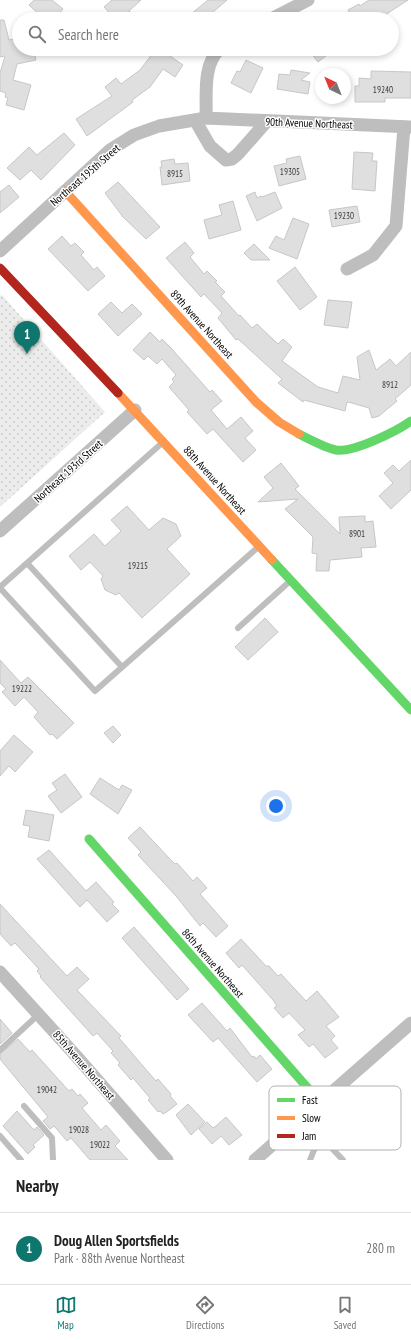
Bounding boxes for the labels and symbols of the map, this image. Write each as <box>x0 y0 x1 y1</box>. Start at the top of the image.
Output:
north arrow <box>315 68 351 104</box>
house number: 19240 <box>373 84 393 95</box>
street label: 90th Avenue Northeast <box>265 114 353 132</box>
street label: Northeast 195th Street <box>47 141 123 209</box>
house number: 19305 <box>280 166 300 177</box>
house number: 8915 <box>167 168 183 179</box>
house number: 19230 <box>334 210 354 221</box>
street label: 89th Avenue Northeast <box>168 287 236 361</box>
pin: 1 <box>14 321 40 354</box>
house number: 8912 <box>382 379 398 390</box>
street label: Northeast 193rd Street <box>31 437 105 505</box>
street label: 88th Avenue Northeast <box>181 443 249 517</box>
house number: 8901 <box>349 528 365 539</box>
house number: 19215 <box>128 560 148 571</box>
house number: 19222 <box>12 683 32 694</box>
your location <box>266 796 286 816</box>
street label: 86th Avenue Northeast <box>179 925 247 1001</box>
street label: 85th Avenue Northeast <box>50 1027 118 1103</box>
house number: 19042 <box>37 1084 57 1095</box>
legend <box>269 1086 401 1150</box>
text: Fast <box>302 1093 318 1107</box>
text: Slow <box>302 1111 321 1125</box>
house number: 19028 <box>69 1124 89 1135</box>
text: Jam <box>301 1129 316 1143</box>
house number: 19022 <box>90 1139 110 1150</box>

